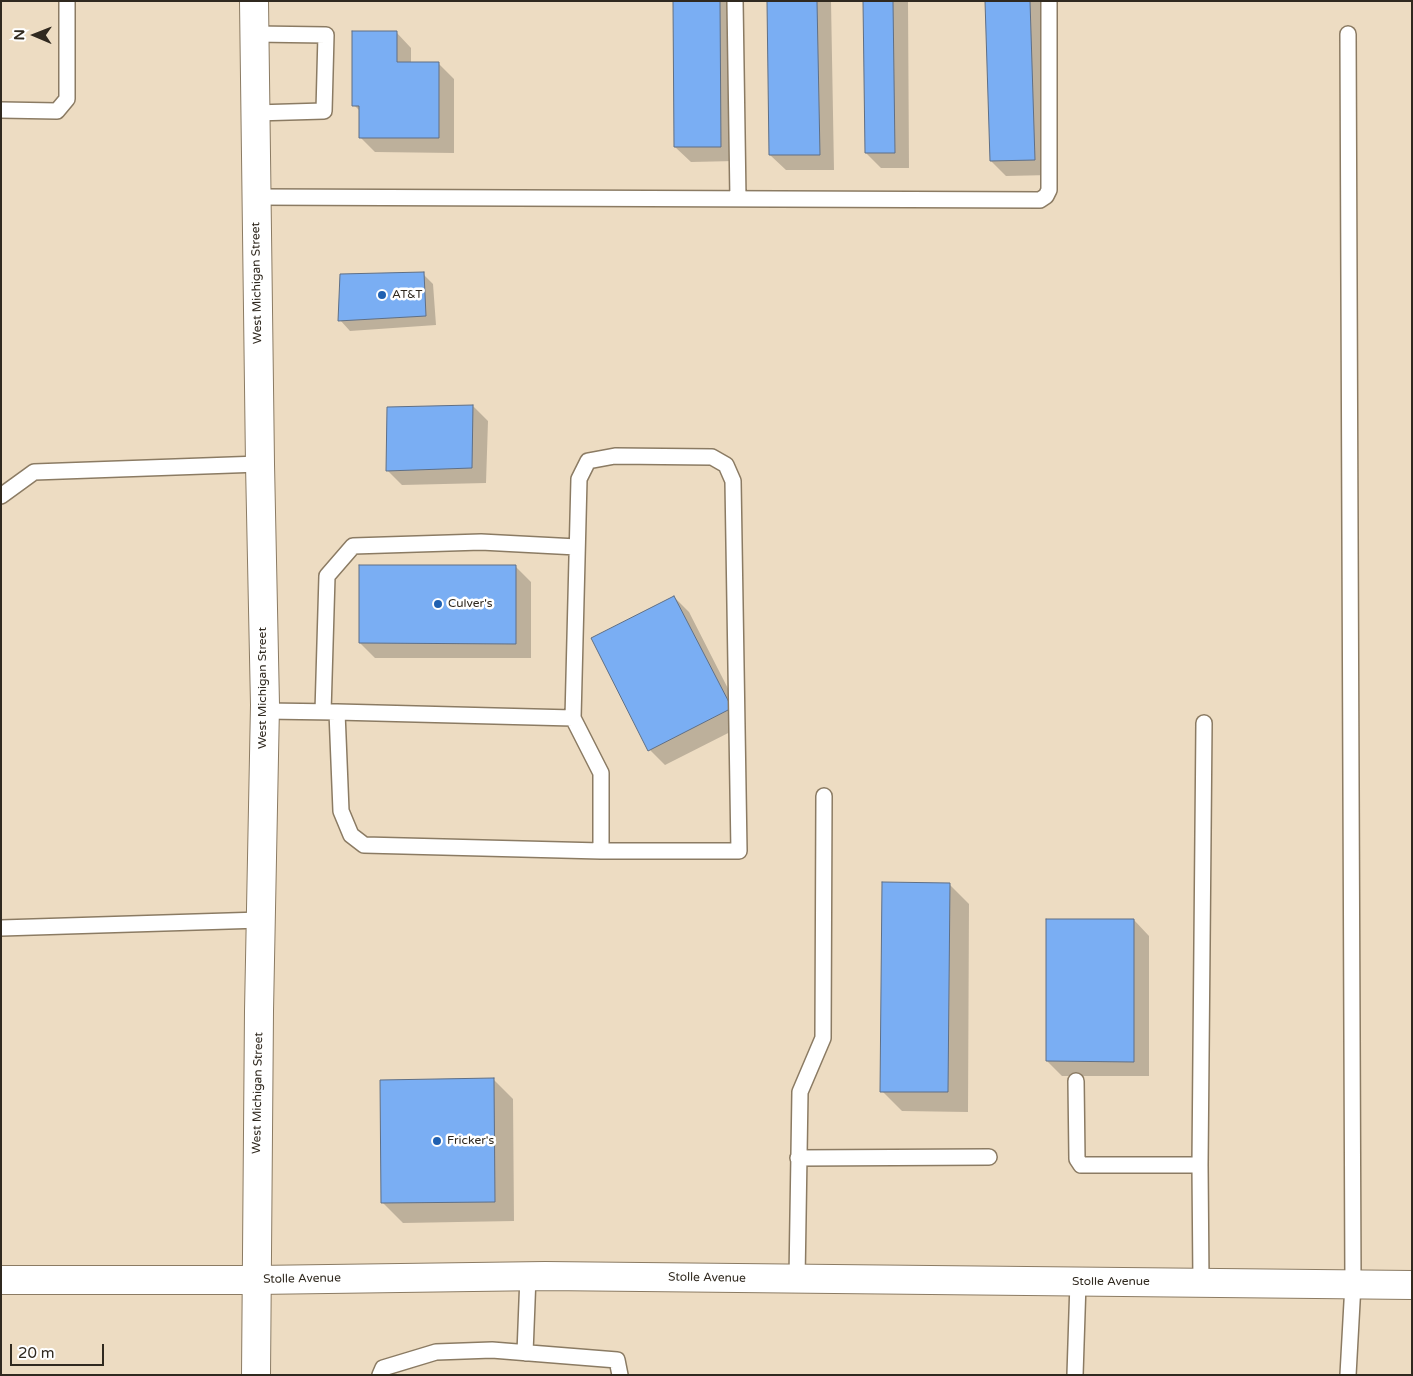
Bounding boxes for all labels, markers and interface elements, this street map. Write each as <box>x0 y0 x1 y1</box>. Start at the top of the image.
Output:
north arrow <box>10 10 60 60</box>
text: N <box>11 29 28 41</box>
street label: West Michigan Street <box>249 222 265 344</box>
place label: AT&T <box>392 288 423 302</box>
marker: AT&T <box>376 289 388 301</box>
place label: Culver's <box>448 597 493 611</box>
marker: Culver's <box>432 598 444 610</box>
street label: West Michigan Street <box>256 627 270 749</box>
street label: West Michigan Street <box>250 1032 266 1154</box>
place label: Fricker's <box>447 1134 494 1148</box>
marker: Fricker's <box>431 1135 443 1147</box>
street label: Stolle Avenue <box>668 1270 746 1286</box>
street label: Stolle Avenue <box>263 1271 341 1287</box>
street label: Stolle Avenue <box>1072 1275 1150 1289</box>
scale bar <box>12 1334 106 1366</box>
text: 20 m <box>18 1344 55 1362</box>

